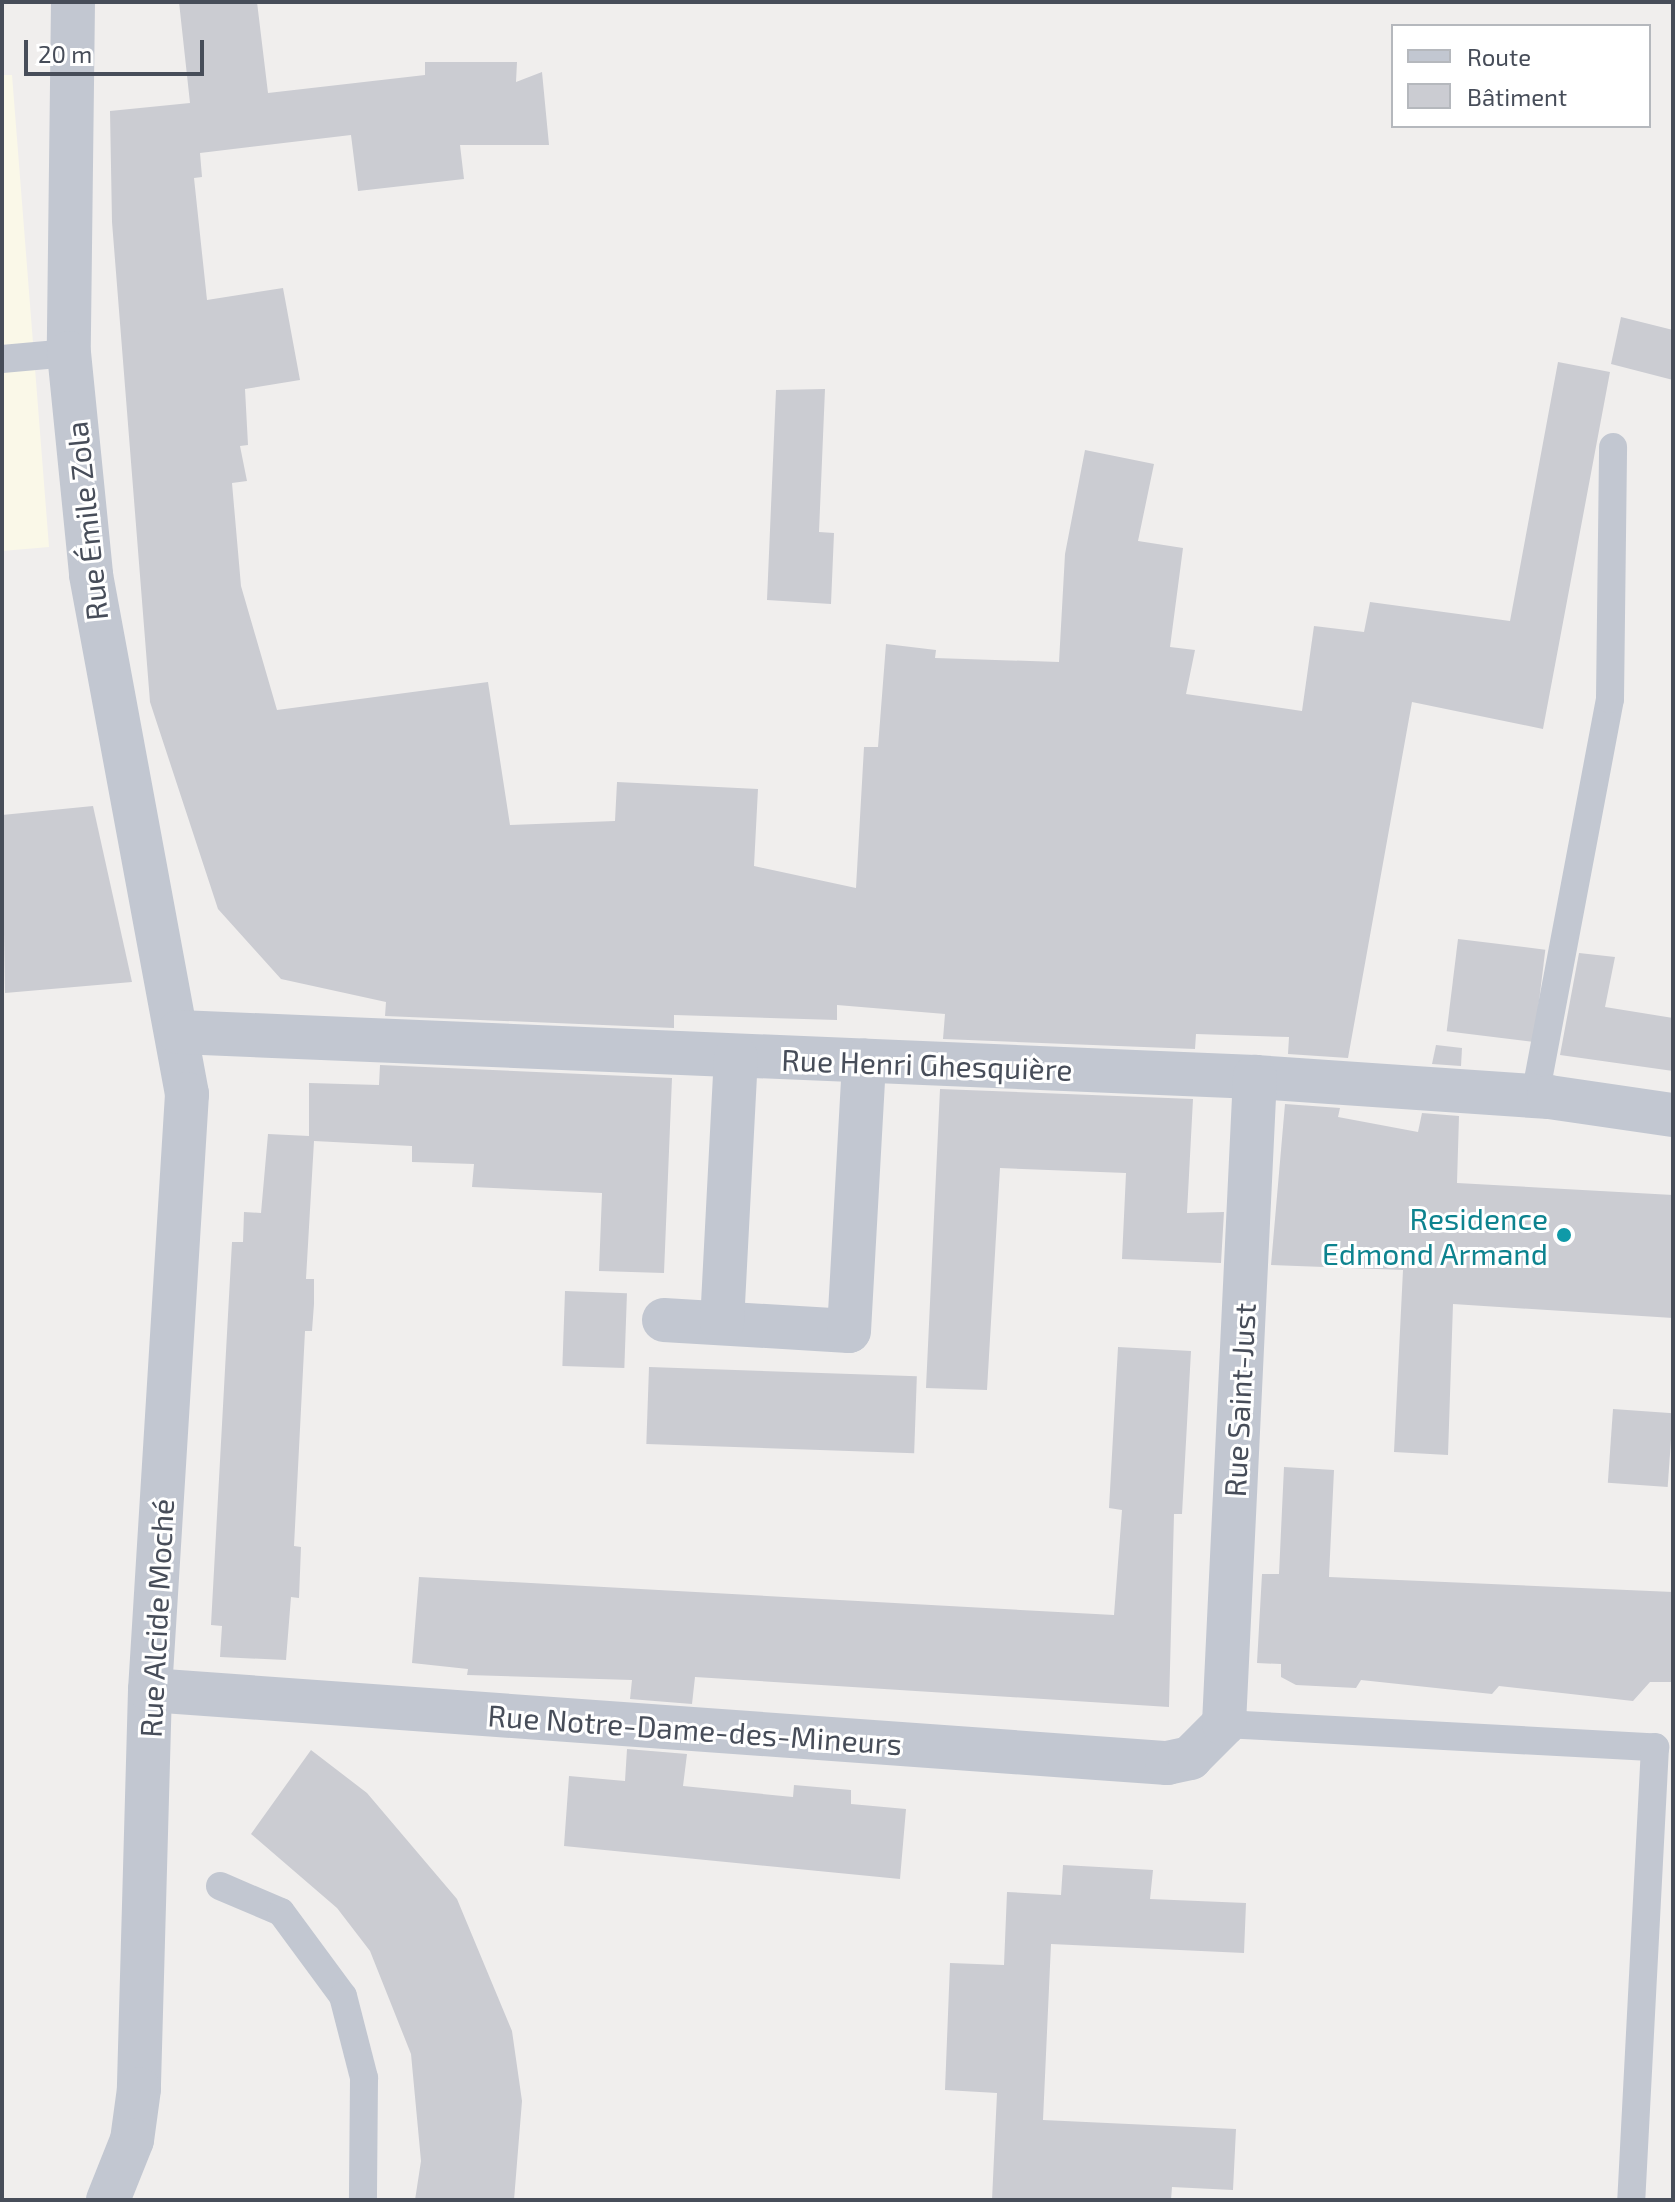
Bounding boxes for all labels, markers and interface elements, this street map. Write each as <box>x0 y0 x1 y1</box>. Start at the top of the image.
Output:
scale bar <box>28 24 208 74</box>
legend <box>1391 24 1651 128</box>
text: 20 m <box>38 39 92 68</box>
text: Route <box>1467 42 1531 71</box>
text: Bâtiment <box>1467 82 1567 111</box>
street label: Rue Émile Zola <box>58 420 114 622</box>
street label: Rue Henri Ghesquière <box>781 1041 1073 1087</box>
place label: Residence Edmond Armand <box>1321 1200 1548 1270</box>
marker: Residence Edmond Armand <box>1555 1226 1573 1244</box>
street label: Rue Saint-Just <box>1216 1302 1262 1498</box>
street label: Rue Alcide Moché <box>132 1497 180 1739</box>
street label: Rue Notre-Dame-des-Mineurs <box>487 1697 903 1761</box>

